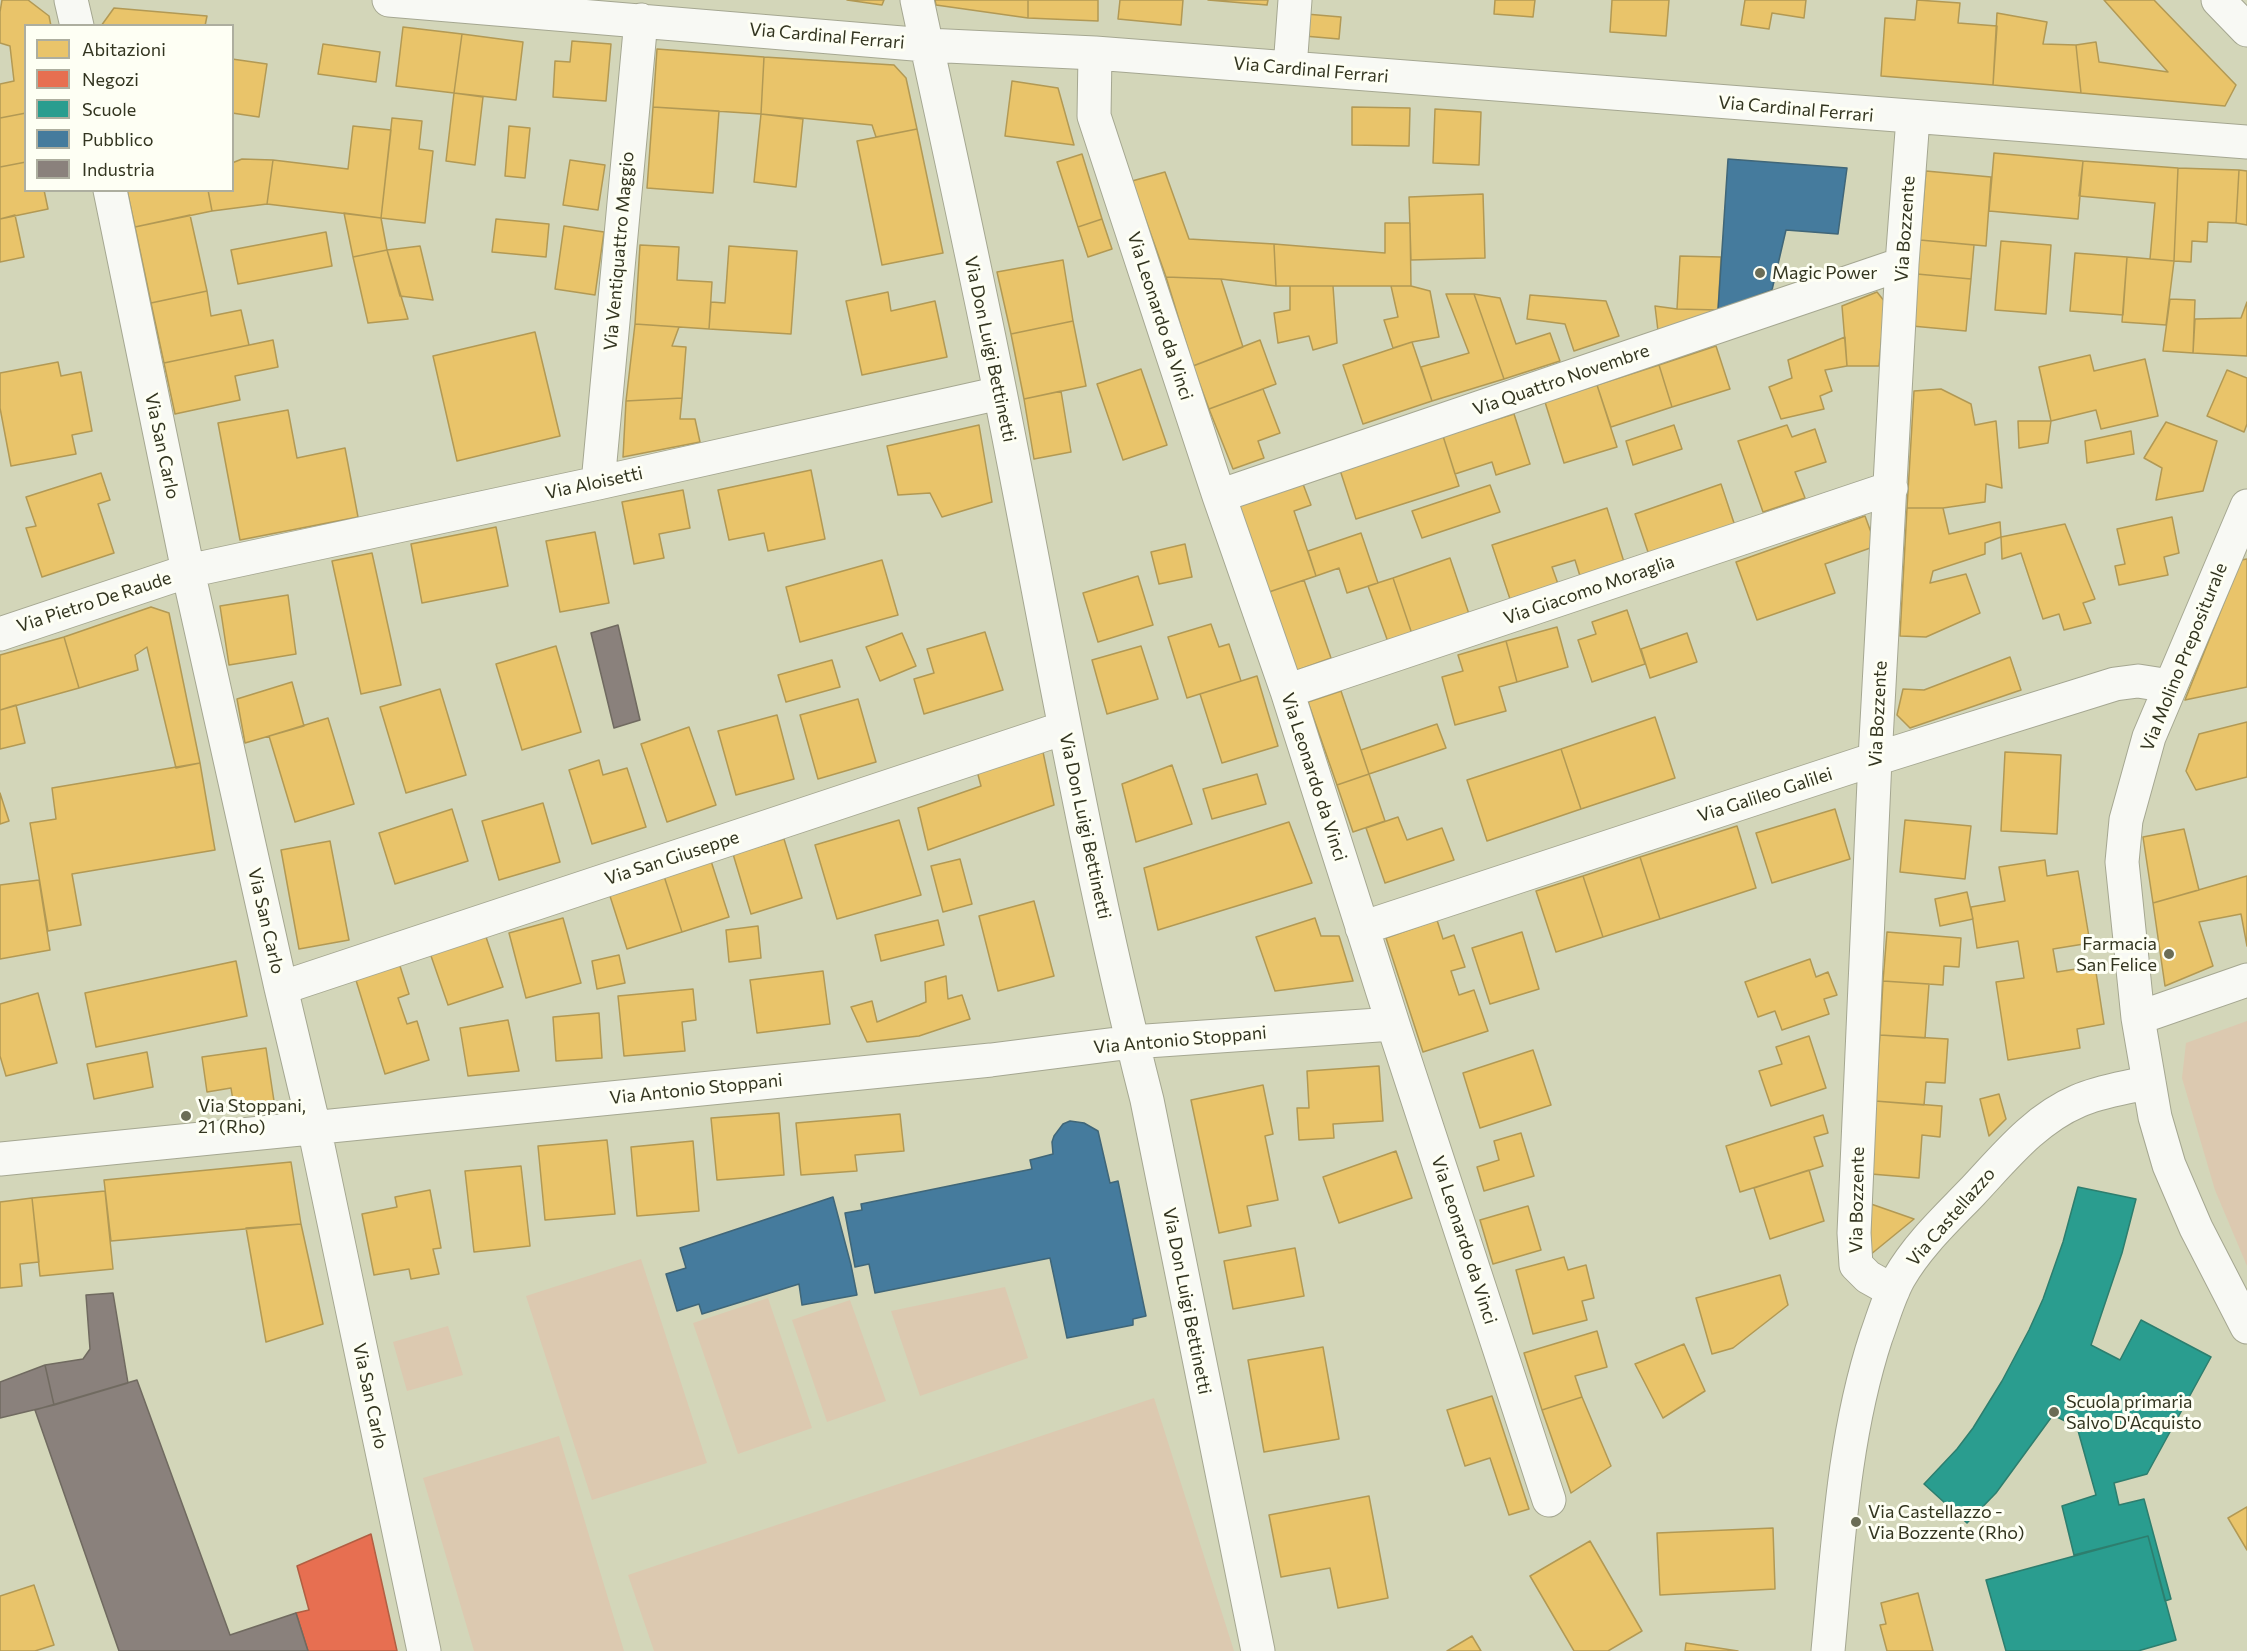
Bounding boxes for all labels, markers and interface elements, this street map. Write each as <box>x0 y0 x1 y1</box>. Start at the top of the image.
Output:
street label: Via Cardinal Ferrari <box>748 18 906 54</box>
legend <box>24 24 234 192</box>
text: Abitazioni <box>82 38 166 60</box>
street label: Via Cardinal Ferrari <box>1232 52 1390 88</box>
text: Negozi <box>82 68 139 90</box>
street label: Via Cardinal Ferrari <box>1717 91 1875 127</box>
text: Scuole <box>82 98 136 120</box>
text: Pubblico <box>82 128 154 150</box>
street label: Via Ventiquattro Maggio <box>600 150 638 352</box>
text: Industria <box>82 158 155 180</box>
street label: Via Bozzente <box>1891 175 1919 283</box>
street label: Via Leonardo da Vinci <box>1123 229 1197 403</box>
street label: Via Don Luigi Bettinetti <box>960 254 1020 444</box>
place label: Magic Power <box>1772 262 1877 284</box>
marker: Magic Power <box>1753 266 1767 280</box>
street label: Via Quattro Novembre <box>1470 340 1652 420</box>
street label: Via San Carlo <box>140 391 184 501</box>
street label: Via Aloisetti <box>543 462 645 504</box>
street label: Via Giacomo Moraglia <box>1501 551 1677 629</box>
street label: Via Molino Prepositurale <box>2136 560 2232 754</box>
street label: Via Pietro De Raude <box>14 567 174 637</box>
street label: Via Bozzente <box>1864 660 1892 768</box>
street label: Via Leonardo da Vinci <box>1277 690 1351 864</box>
street label: Via Don Luigi Bettinetti <box>1055 731 1115 921</box>
street label: Via Galileo Galilei <box>1695 763 1835 827</box>
street label: Via San Giuseppe <box>602 826 742 890</box>
street label: Via San Carlo <box>243 866 289 976</box>
place label: Farmacia San Felice <box>2076 933 2157 976</box>
marker: Farmacia San Felice <box>2162 947 2176 961</box>
street label: Via Antonio Stoppani <box>1093 1022 1267 1058</box>
street label: Via Antonio Stoppani <box>608 1069 784 1109</box>
place label: Via Stoppani, 21 (Rho) <box>198 1095 306 1138</box>
marker: Via Stoppani, 21 (Rho) <box>179 1109 193 1123</box>
street label: Via Bozzente <box>1845 1147 1869 1253</box>
street label: Via Leonardo da Vinci <box>1427 1153 1501 1327</box>
street label: Via Castellazzo <box>1902 1163 2000 1271</box>
street label: Via Don Luigi Bettinetti <box>1158 1206 1216 1396</box>
street label: Via San Carlo <box>348 1341 392 1451</box>
place label: Scuola primaria Salvo D'Acquisto <box>2066 1391 2202 1434</box>
marker: Scuola primaria Salvo D'Acquisto <box>2047 1405 2061 1419</box>
place label: Via Castellazzo - Via Bozzente (Rho) <box>1868 1501 2024 1544</box>
marker: Via Castellazzo - Via Bozzente (Rho) <box>1849 1515 1863 1529</box>

